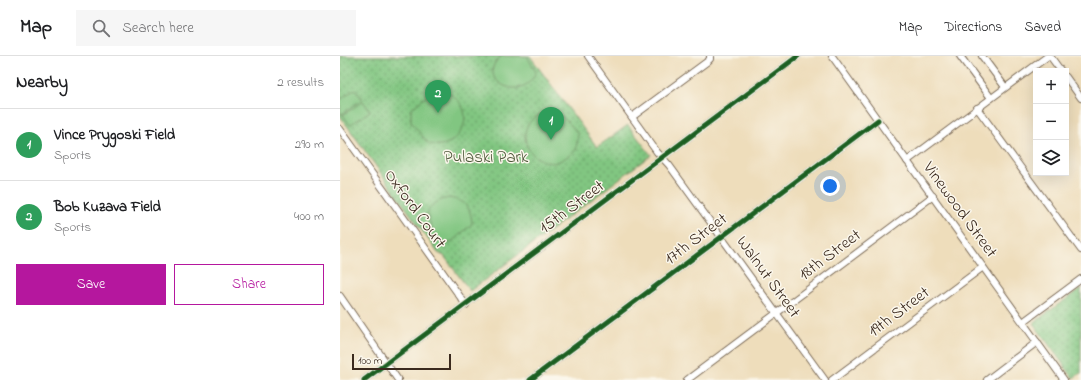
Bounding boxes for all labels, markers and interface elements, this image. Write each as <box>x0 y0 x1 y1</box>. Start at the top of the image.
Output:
search box <box>76 10 356 46</box>
text: Map <box>20 14 52 41</box>
icon: search <box>90 17 112 39</box>
text: Search here <box>122 17 194 39</box>
text: Map <box>899 17 922 38</box>
text: Directions <box>944 17 1002 38</box>
text: Saved <box>1024 17 1061 38</box>
map controls <box>1033 68 1069 176</box>
button: + <box>1033 68 1069 104</box>
text: Nearby <box>16 70 68 95</box>
text: 2 results <box>277 73 324 92</box>
pin: 2 <box>425 80 451 113</box>
button: − <box>1033 104 1069 140</box>
pin: 1 <box>538 107 564 140</box>
text: Vince Prygoski Field <box>54 124 175 146</box>
text: 1 <box>27 135 31 154</box>
text: 290 m <box>295 135 324 154</box>
button: layers <box>1033 140 1069 176</box>
park label: Pulaski Park <box>444 145 529 170</box>
text: Sports <box>54 146 91 165</box>
street label: Vinewood Street <box>916 156 1004 263</box>
street label: Oxford Court <box>378 164 452 254</box>
street label: 15th Street <box>534 174 610 240</box>
your location <box>820 176 840 196</box>
text: Bob Kuzava Field <box>54 196 161 218</box>
text: 2 <box>26 207 32 226</box>
text: 400 m <box>294 207 324 226</box>
street label: 17th Street <box>659 207 733 271</box>
text: Sports <box>54 218 91 237</box>
street label: 18th Street <box>793 223 867 287</box>
street label: Walnut Street <box>730 231 807 323</box>
button: Save <box>16 264 166 305</box>
button: Share <box>174 264 324 305</box>
street label: 19th Street <box>863 280 935 343</box>
scale bar <box>352 352 451 371</box>
text: 100 m <box>358 353 382 369</box>

